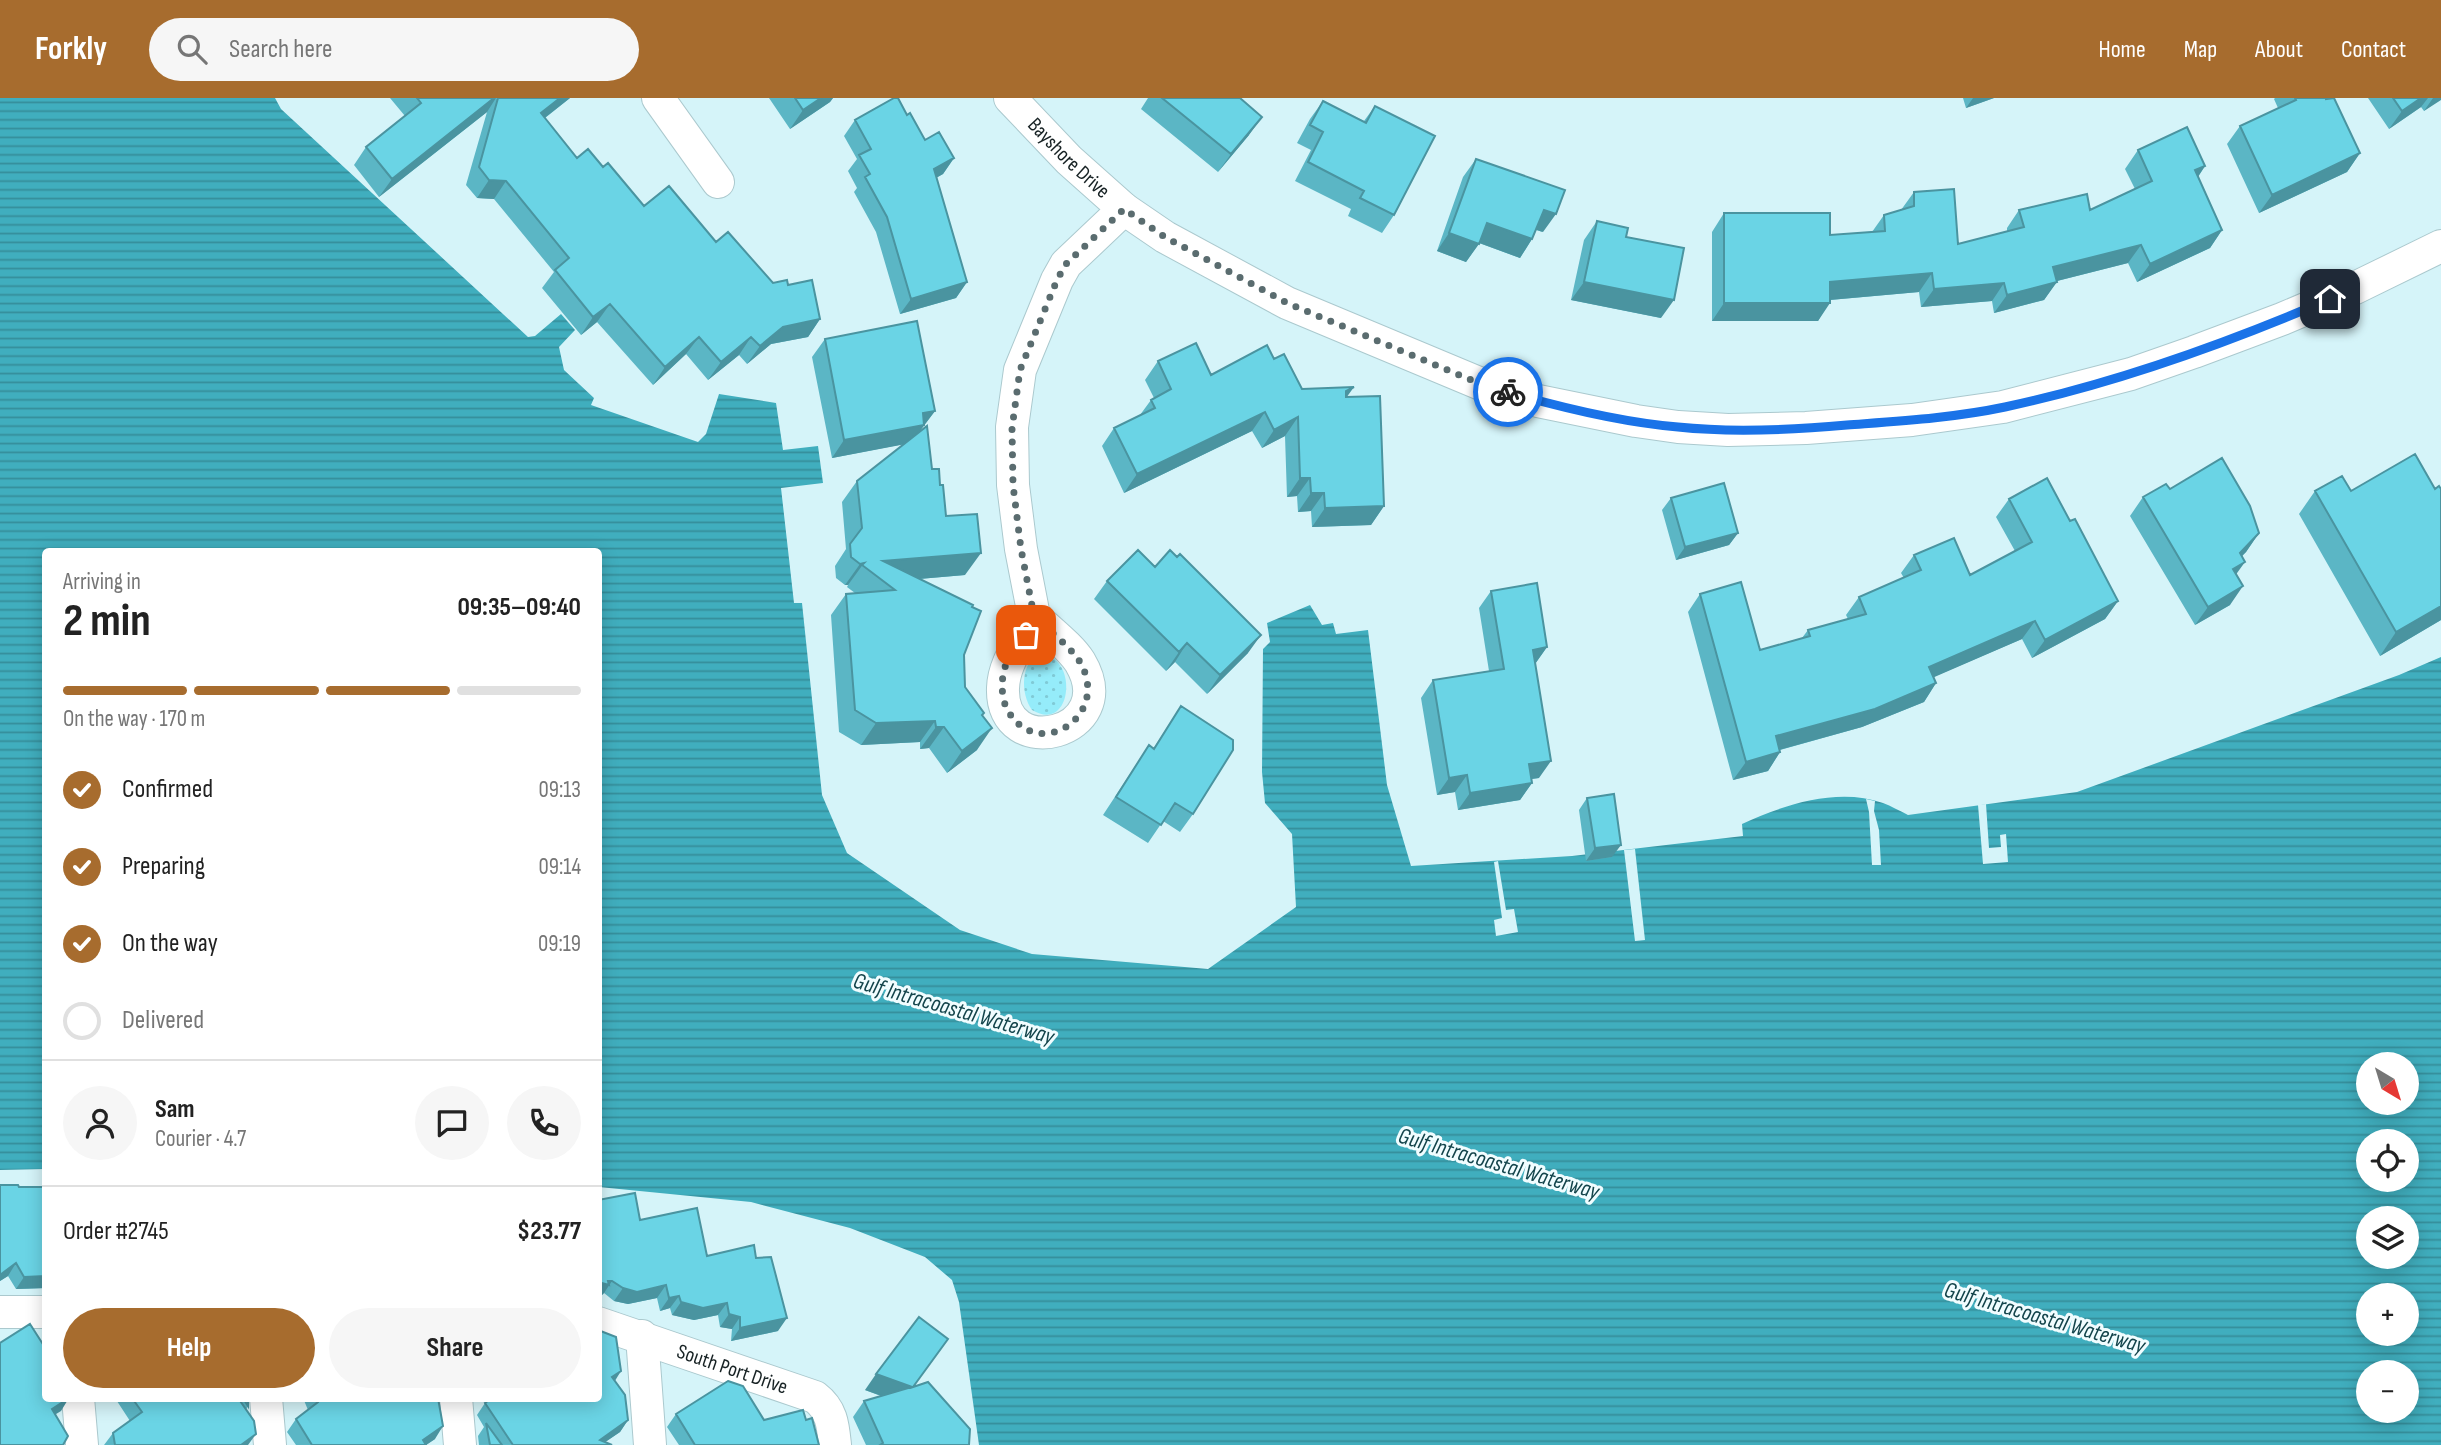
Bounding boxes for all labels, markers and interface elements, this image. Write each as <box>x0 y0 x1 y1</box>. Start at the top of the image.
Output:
search box <box>149 18 639 81</box>
text: Forkly <box>35 29 107 69</box>
icon: search <box>173 30 211 68</box>
text: Search here <box>229 34 332 65</box>
text: Home <box>2098 35 2146 64</box>
text: Map <box>2184 35 2217 64</box>
text: About <box>2255 35 2303 64</box>
text: Contact <box>2341 35 2406 64</box>
street label: Bayshore Drive <box>1022 113 1115 204</box>
pin <box>2300 269 2360 329</box>
icon: home <box>2311 280 2349 318</box>
courier <box>1473 357 1543 427</box>
icon: bike <box>1489 373 1527 411</box>
text: Arriving in <box>63 568 141 596</box>
text: 09:35–09:40 <box>457 592 581 623</box>
text: 2 min <box>63 594 151 649</box>
pin <box>996 605 1056 665</box>
icon: bag <box>1007 616 1045 654</box>
text: On the way · 170 m <box>63 705 205 733</box>
icon: check <box>63 771 101 809</box>
text: Confirmed <box>122 774 213 805</box>
text: 09:13 <box>539 776 581 804</box>
icon: check <box>63 848 101 886</box>
text: Preparing <box>122 851 205 882</box>
text: 09:14 <box>539 853 581 881</box>
icon: check <box>63 925 101 963</box>
text: On the way <box>122 928 218 959</box>
text: 09:19 <box>538 930 581 958</box>
water label: Gulf Intracoastal Waterway <box>850 967 1059 1051</box>
text: Delivered <box>122 1005 204 1036</box>
north arrow <box>2356 1052 2418 1115</box>
map controls <box>2356 1052 2419 1423</box>
button: person <box>63 1086 137 1160</box>
button: chat <box>415 1086 489 1160</box>
button: phone <box>507 1086 581 1160</box>
text: Sam <box>155 1094 195 1125</box>
water label: Gulf Intracoastal Waterway <box>1395 1122 1604 1206</box>
text: Courier · 4.7 <box>155 1125 246 1153</box>
button: locate <box>2356 1129 2419 1192</box>
button: layers <box>2356 1206 2419 1269</box>
text: Order #2745 <box>63 1216 169 1247</box>
text: $23.77 <box>517 1216 581 1247</box>
water label: Gulf Intracoastal Waterway <box>1941 1276 2150 1360</box>
button: + <box>2356 1283 2419 1346</box>
button: Help <box>63 1308 315 1388</box>
button: Share <box>329 1308 581 1388</box>
street label: South Port Drive <box>674 1339 791 1400</box>
button: − <box>2356 1360 2419 1423</box>

